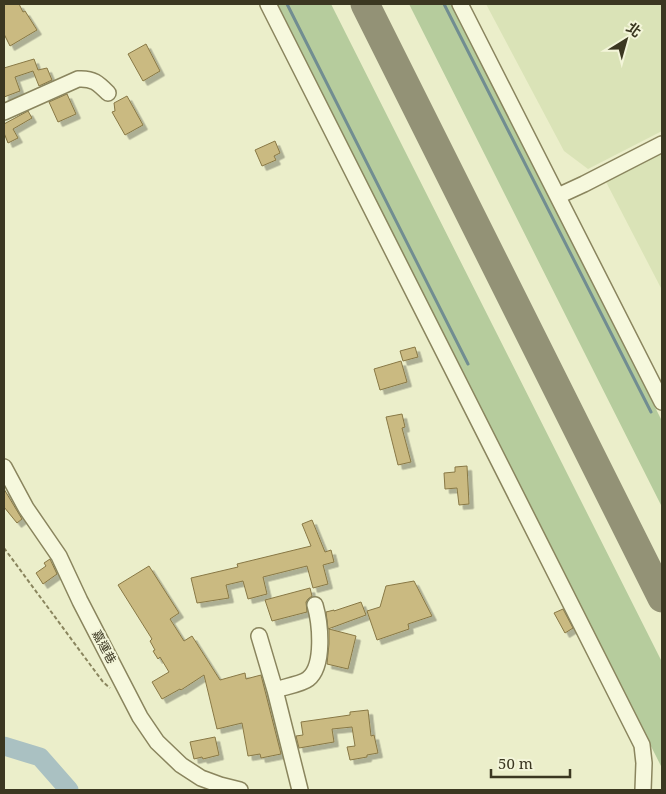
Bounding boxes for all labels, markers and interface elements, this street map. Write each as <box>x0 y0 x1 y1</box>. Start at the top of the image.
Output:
north arrow <box>601 15 651 65</box>
text: 北 <box>623 17 645 41</box>
street label: 嘉運巷 <box>88 627 120 667</box>
scale bar <box>491 746 570 778</box>
text: 50 m <box>498 753 533 773</box>

